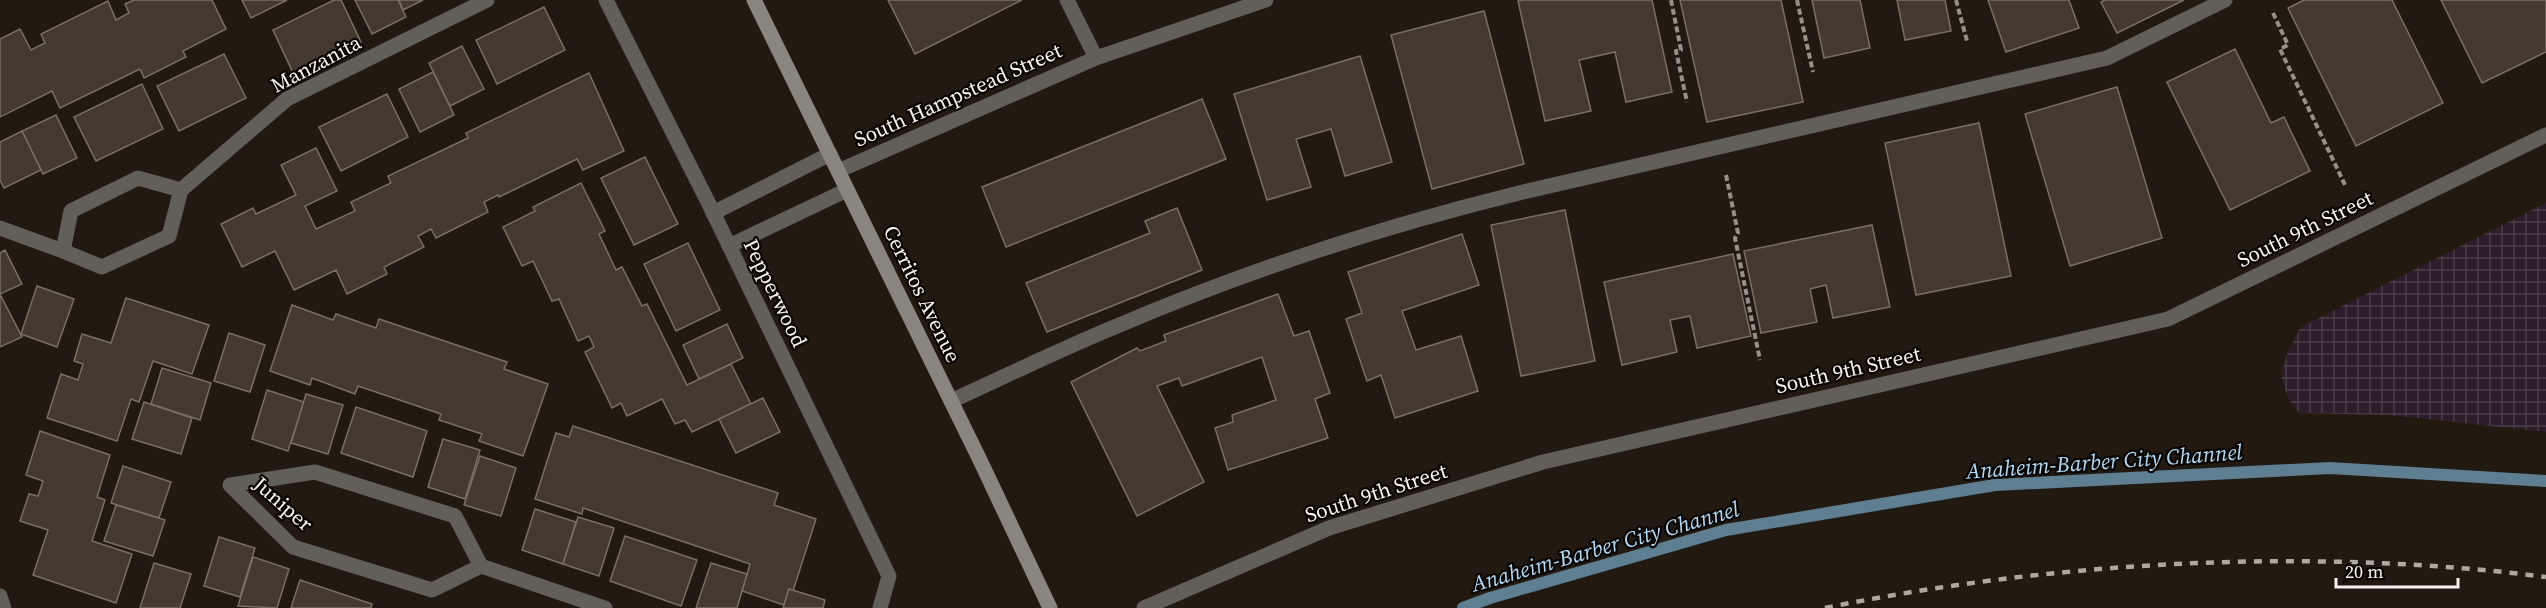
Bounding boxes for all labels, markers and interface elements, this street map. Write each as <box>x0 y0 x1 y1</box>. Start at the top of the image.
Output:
street label: Manzanita <box>265 27 366 99</box>
street label: South Hampstead Street <box>849 36 1066 153</box>
street label: South 9th Street <box>2232 183 2378 274</box>
street label: Cerritos Avenue <box>877 220 968 367</box>
street label: Pepperwood <box>737 234 814 352</box>
street label: South 9th Street <box>1773 339 1923 400</box>
water label: Anaheim-Barber City Channel <box>1963 436 2244 486</box>
street label: South 9th Street <box>1301 456 1451 529</box>
street label: Juniper <box>247 469 319 538</box>
water label: Anaheim-Barber City Channel <box>1466 493 1743 599</box>
scale bar <box>2336 551 2458 589</box>
text: 20 m <box>2345 559 2383 584</box>

